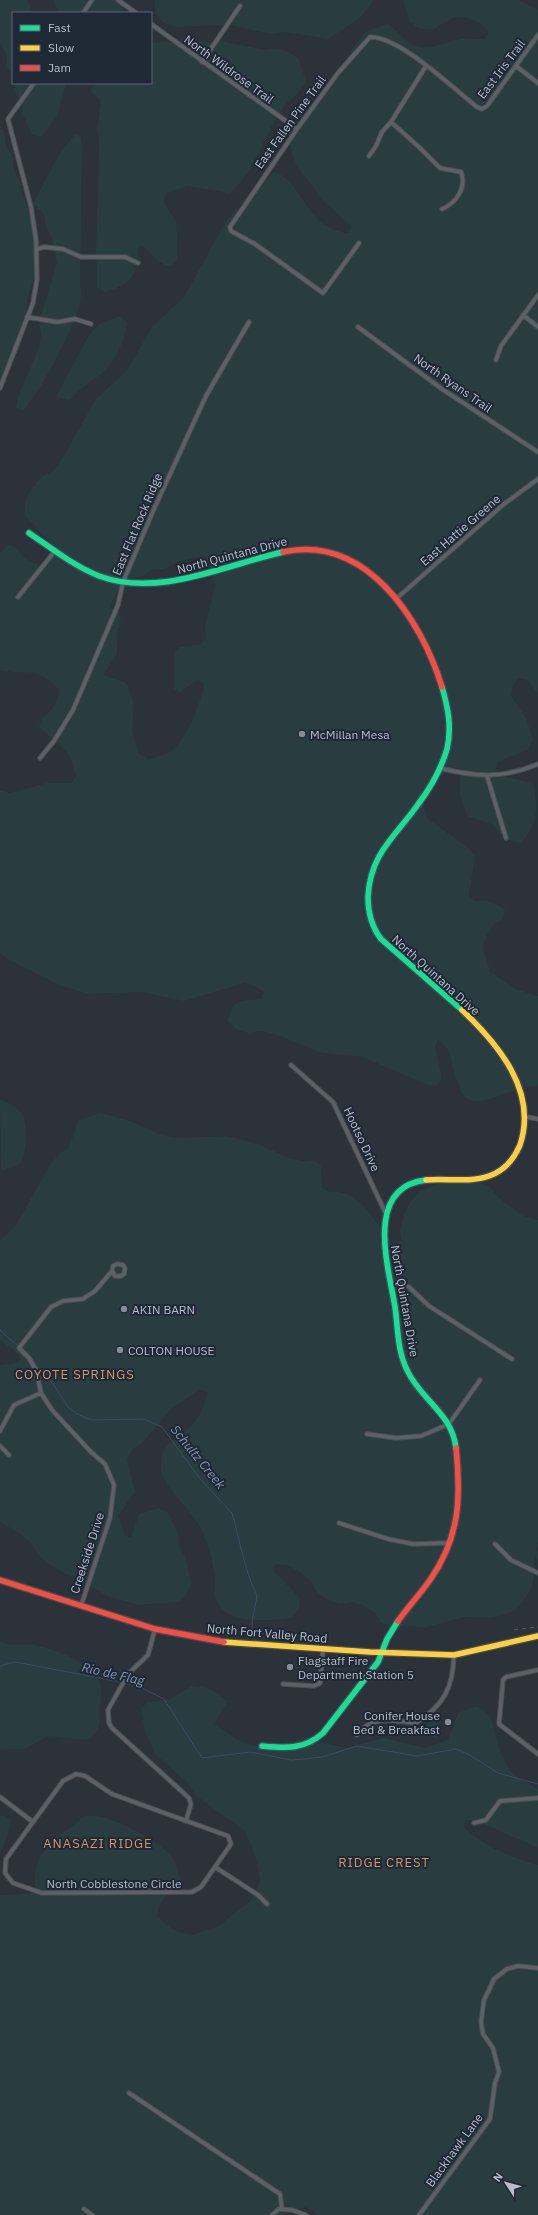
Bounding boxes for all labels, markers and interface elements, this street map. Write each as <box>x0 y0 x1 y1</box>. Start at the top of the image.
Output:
legend <box>12 12 152 84</box>
text: Fast <box>48 20 71 35</box>
street label: North Wildrose Trail <box>181 31 277 107</box>
street label: East Iris Trail <box>474 36 528 102</box>
text: Slow <box>48 40 74 55</box>
text: Jam <box>48 60 71 75</box>
street label: East Fallen Pine Trail <box>251 73 329 171</box>
street label: North Ryans Trail <box>411 350 495 416</box>
street label: East Flat Rock Ridge <box>109 470 165 577</box>
street label: East Hattie Greene <box>417 491 503 569</box>
street label: North Quintana Drive <box>175 533 289 577</box>
place label: McMillan Mesa <box>310 727 390 742</box>
marker: McMillan Mesa <box>297 729 307 739</box>
street label: North Quintana Drive <box>389 932 483 1019</box>
street label: Hootso Drive <box>341 1104 384 1174</box>
street label: North Quintana Drive <box>388 1244 422 1358</box>
place label: AKIN BARN <box>132 1302 195 1317</box>
marker: AKIN BARN <box>119 1304 129 1314</box>
place label: COLTON HOUSE <box>128 1343 215 1358</box>
marker: COLTON HOUSE <box>115 1345 125 1355</box>
district label: COYOTE SPRINGS <box>15 1366 135 1383</box>
water label: Schultz Creek <box>167 1422 229 1493</box>
street label: Creekside Drive <box>67 1510 107 1595</box>
street label: North Fort Valley Road <box>206 1620 328 1646</box>
place label: Flagstaff Fire Department Station 5 <box>298 1653 414 1682</box>
water label: Rio de Flag <box>80 1659 147 1690</box>
marker: Flagstaff Fire Department Station 5 <box>285 1662 295 1672</box>
place label: Conifer House Bed & Breakfast <box>353 1708 440 1737</box>
marker: Conifer House Bed & Breakfast <box>443 1717 453 1727</box>
district label: ANASAZI RIDGE <box>43 1835 153 1852</box>
district label: RIDGE CREST <box>338 1854 430 1871</box>
street label: North Cobblestone Circle <box>46 1876 182 1891</box>
street label: Blackhawk Lane <box>422 2110 486 2190</box>
north arrow <box>486 2163 526 2203</box>
text: N <box>490 2170 506 2184</box>

